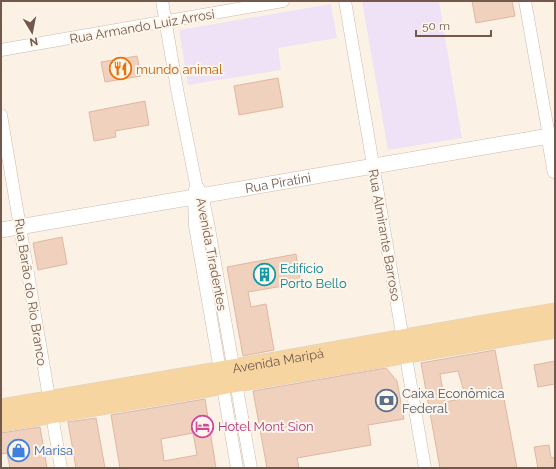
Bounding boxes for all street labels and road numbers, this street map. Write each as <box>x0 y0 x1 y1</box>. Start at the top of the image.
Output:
street label: Rua Armando Luiz Arrosi <box>68 6 216 47</box>
street label: Rua Almirante Barroso <box>365 168 404 303</box>
street label: Rua Piratini <box>244 170 312 196</box>
street label: Avenida Tiradentes <box>193 196 230 312</box>
street label: Rua Barão do Rio Branco <box>11 217 50 367</box>
street label: Avenida Maripá <box>231 346 325 376</box>

